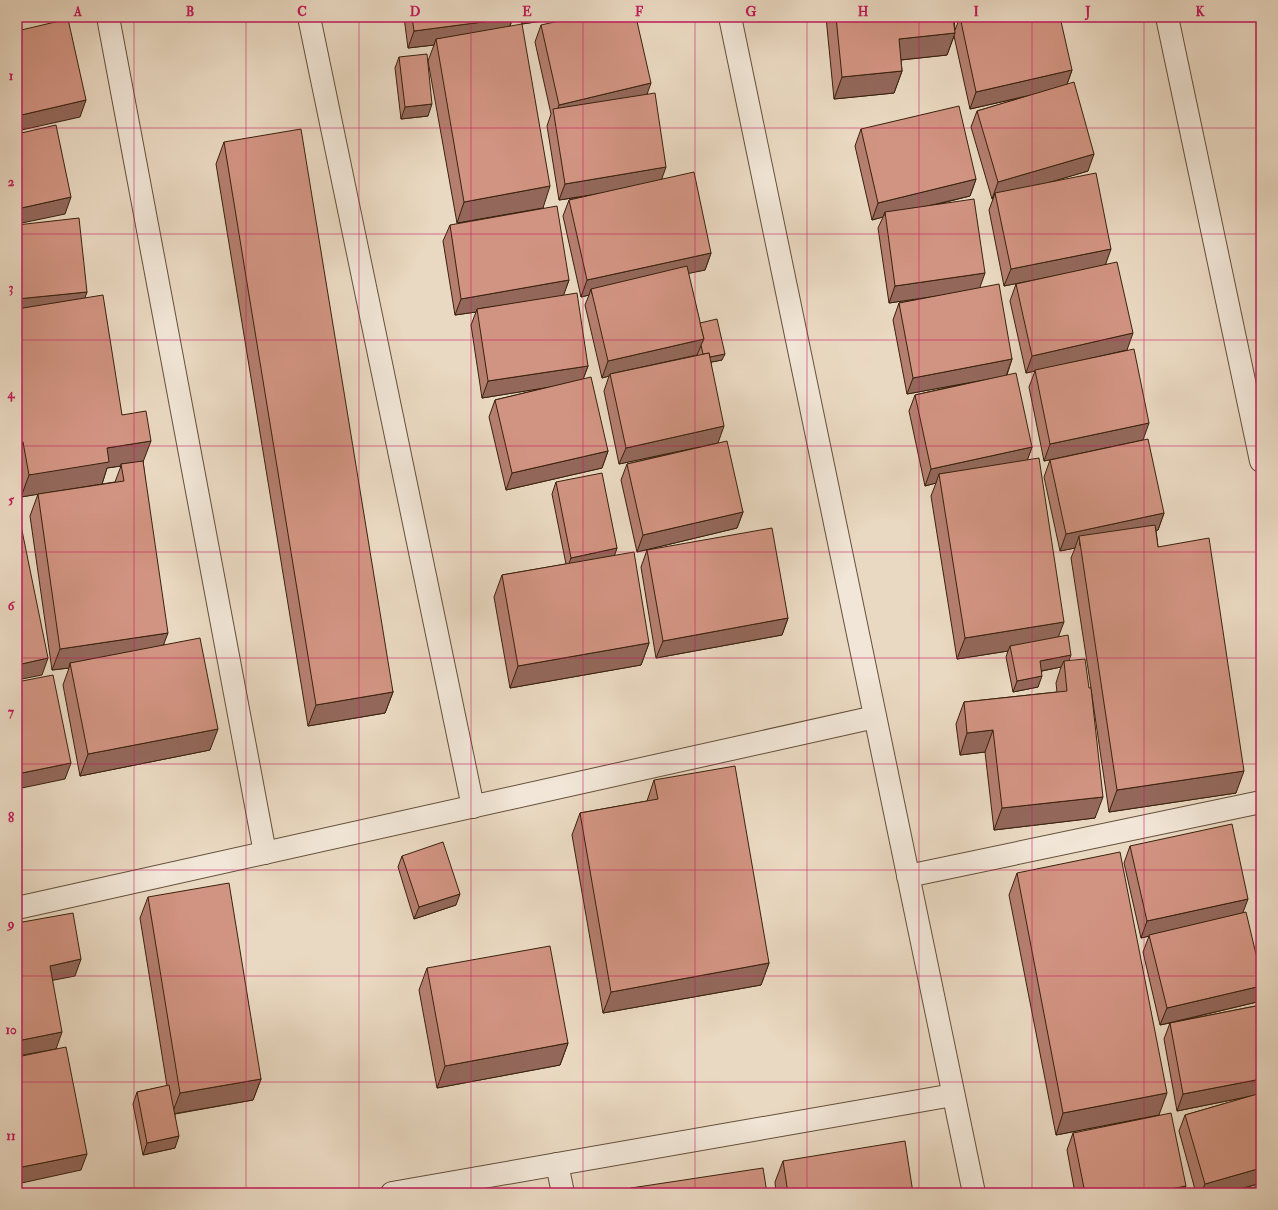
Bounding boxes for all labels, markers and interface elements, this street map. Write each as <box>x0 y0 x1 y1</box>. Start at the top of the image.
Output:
text: A <box>73 4 83 20</box>
text: B <box>186 4 194 20</box>
text: C <box>297 4 307 20</box>
text: D <box>410 4 421 20</box>
text: E <box>522 4 532 20</box>
text: F <box>635 4 644 20</box>
text: G <box>746 4 757 20</box>
text: H <box>858 4 869 20</box>
text: I <box>973 4 979 20</box>
text: J <box>1084 4 1091 21</box>
text: K <box>1195 4 1205 20</box>
text: 1 <box>9 68 14 84</box>
text: 2 <box>8 174 15 190</box>
text: 3 <box>9 280 14 296</box>
text: 4 <box>6 386 15 402</box>
text: 5 <box>8 492 14 508</box>
text: 6 <box>8 598 16 614</box>
text: 7 <box>8 704 15 720</box>
text: 8 <box>8 810 14 826</box>
text: 9 <box>6 916 15 932</box>
text: 10 <box>5 1022 17 1038</box>
text: 11 <box>6 1128 16 1144</box>

